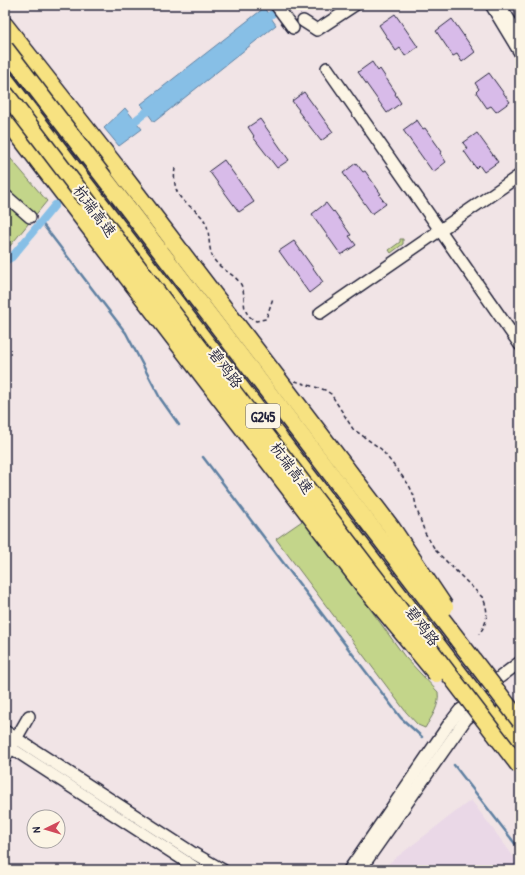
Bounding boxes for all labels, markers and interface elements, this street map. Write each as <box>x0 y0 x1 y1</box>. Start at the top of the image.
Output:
street label: 杭瑞高速 <box>69 181 121 241</box>
street label: 碧鸡路 <box>204 344 248 392</box>
road number: G245 <box>246 404 280 428</box>
street label: 杭瑞高速 <box>266 438 318 498</box>
street label: 碧鸡路 <box>401 602 445 650</box>
north arrow <box>26 809 66 849</box>
text: N <box>29 826 43 833</box>

